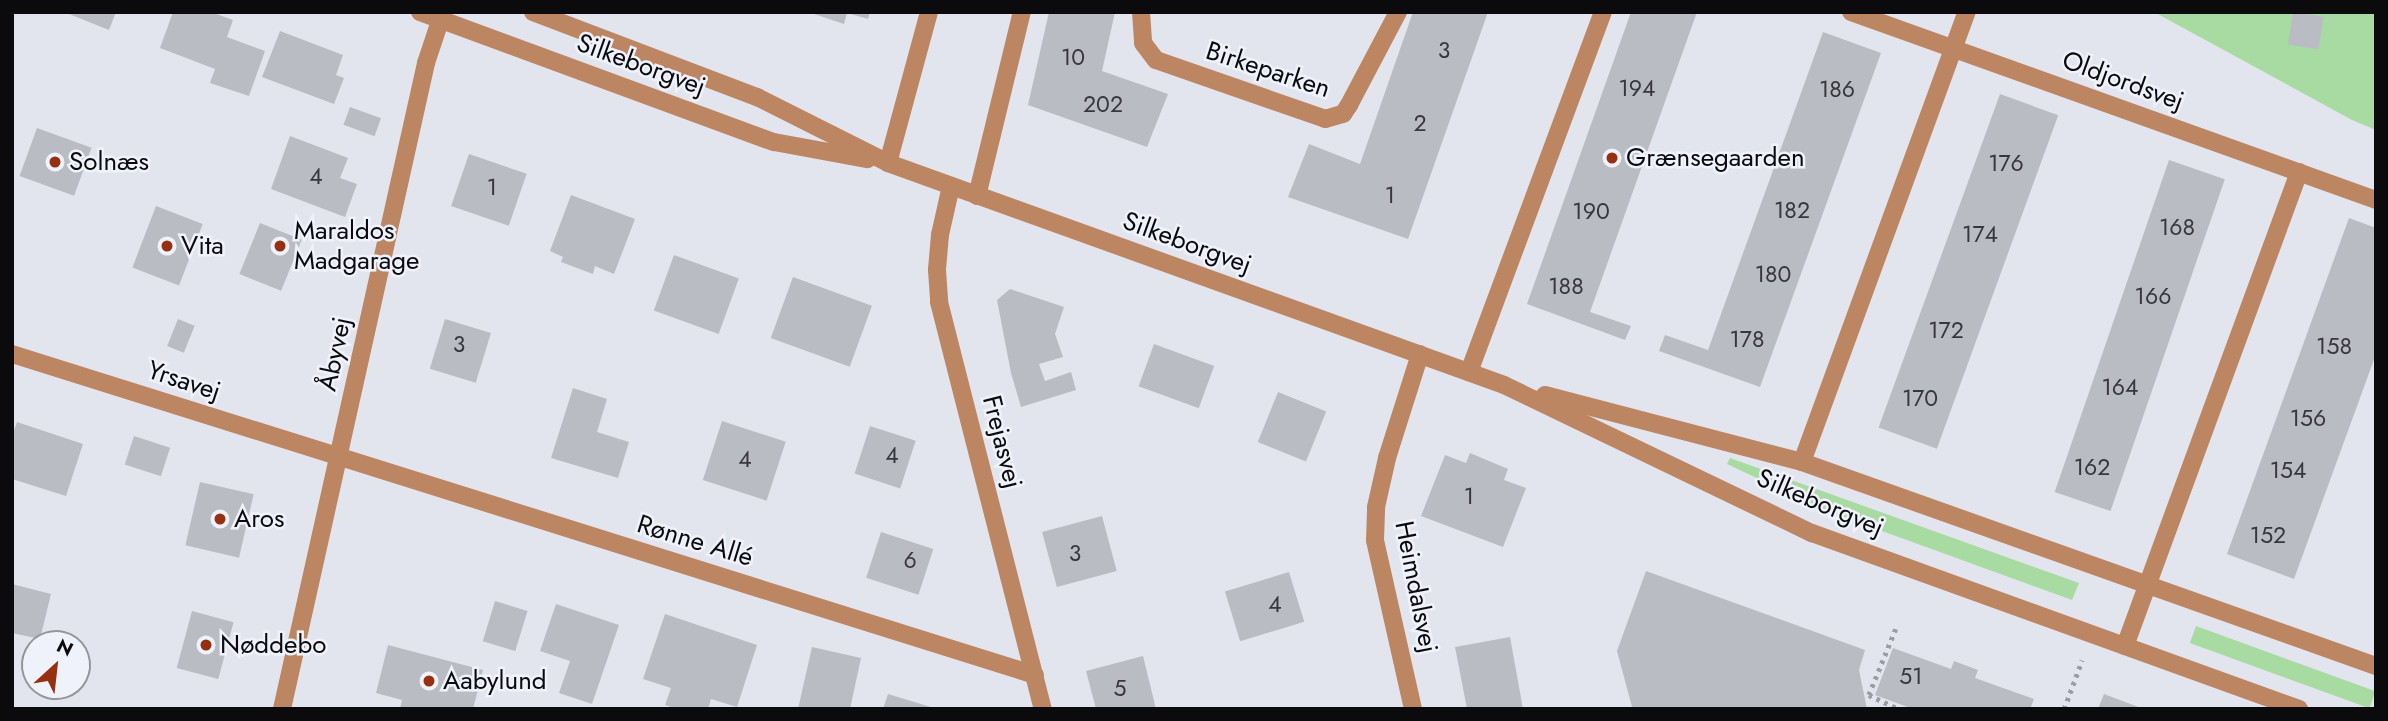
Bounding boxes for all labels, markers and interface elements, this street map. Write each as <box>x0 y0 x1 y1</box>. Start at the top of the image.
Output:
street label: Silkeborgvej <box>572 27 710 103</box>
street label: Birkeparken <box>1202 35 1334 105</box>
house number: 3 <box>1438 36 1450 64</box>
house number: 10 <box>1061 43 1085 71</box>
street label: Oldjordsvej <box>2058 45 2188 117</box>
house number: 194 <box>1618 74 1656 102</box>
house number: 186 <box>1819 75 1855 103</box>
house number: 202 <box>1083 90 1123 118</box>
house number: 2 <box>1413 109 1427 137</box>
place label: Grænsegaarden <box>1626 142 1805 174</box>
place label: Solnæs <box>69 146 149 178</box>
house number: 176 <box>1988 149 2024 177</box>
marker: Grænsegaarden <box>1604 150 1620 166</box>
marker: Solnæs <box>47 154 63 170</box>
house number: 4 <box>309 162 323 190</box>
house number: 1 <box>487 173 497 201</box>
house number: 1 <box>1385 181 1395 209</box>
house number: 182 <box>1774 196 1810 224</box>
house number: 190 <box>1572 197 1610 225</box>
street label: Silkeborgvej <box>1118 205 1256 281</box>
house number: 168 <box>2159 213 2195 241</box>
place label: Maraldos Madgarage <box>294 215 419 276</box>
house number: 174 <box>1962 220 1998 248</box>
place label: Vita <box>181 230 224 262</box>
marker: Vita <box>159 238 175 254</box>
marker: Maraldos Madgarage <box>272 238 288 254</box>
house number: 180 <box>1755 260 1791 288</box>
house number: 188 <box>1548 272 1584 300</box>
house number: 166 <box>2135 282 2171 310</box>
street label: Åbyvej <box>312 314 358 394</box>
house number: 172 <box>1928 316 1964 344</box>
house number: 178 <box>1730 325 1764 353</box>
house number: 3 <box>453 330 465 358</box>
house number: 158 <box>2316 332 2352 360</box>
street label: Yrsavej <box>143 355 225 407</box>
house number: 164 <box>2101 373 2139 401</box>
house number: 170 <box>1902 384 1938 412</box>
street label: Frejasvej <box>975 392 1029 492</box>
house number: 156 <box>2290 404 2326 432</box>
house number: 4 <box>885 441 899 469</box>
house number: 4 <box>738 445 752 473</box>
house number: 162 <box>2074 453 2110 481</box>
house number: 154 <box>2270 456 2306 484</box>
street label: Silkeborgvej <box>1752 462 1888 544</box>
house number: 1 <box>1464 482 1474 510</box>
place label: Aros <box>234 503 284 535</box>
street label: Rønne Allé <box>633 509 757 573</box>
marker: Aros <box>212 511 228 527</box>
street label: Heimdalsvej <box>1388 518 1444 656</box>
house number: 152 <box>2250 521 2286 549</box>
house number: 3 <box>1069 539 1081 567</box>
house number: 6 <box>903 546 917 574</box>
house number: 4 <box>1268 590 1282 618</box>
place label: Nøddebo <box>220 629 326 661</box>
north arrow <box>21 630 91 700</box>
text: N <box>52 632 78 663</box>
marker: Nøddebo <box>198 637 214 653</box>
house number: 51 <box>1899 662 1923 690</box>
place label: Aabylund <box>443 665 547 697</box>
marker: Aabylund <box>421 673 437 689</box>
house number: 5 <box>1114 674 1126 702</box>

